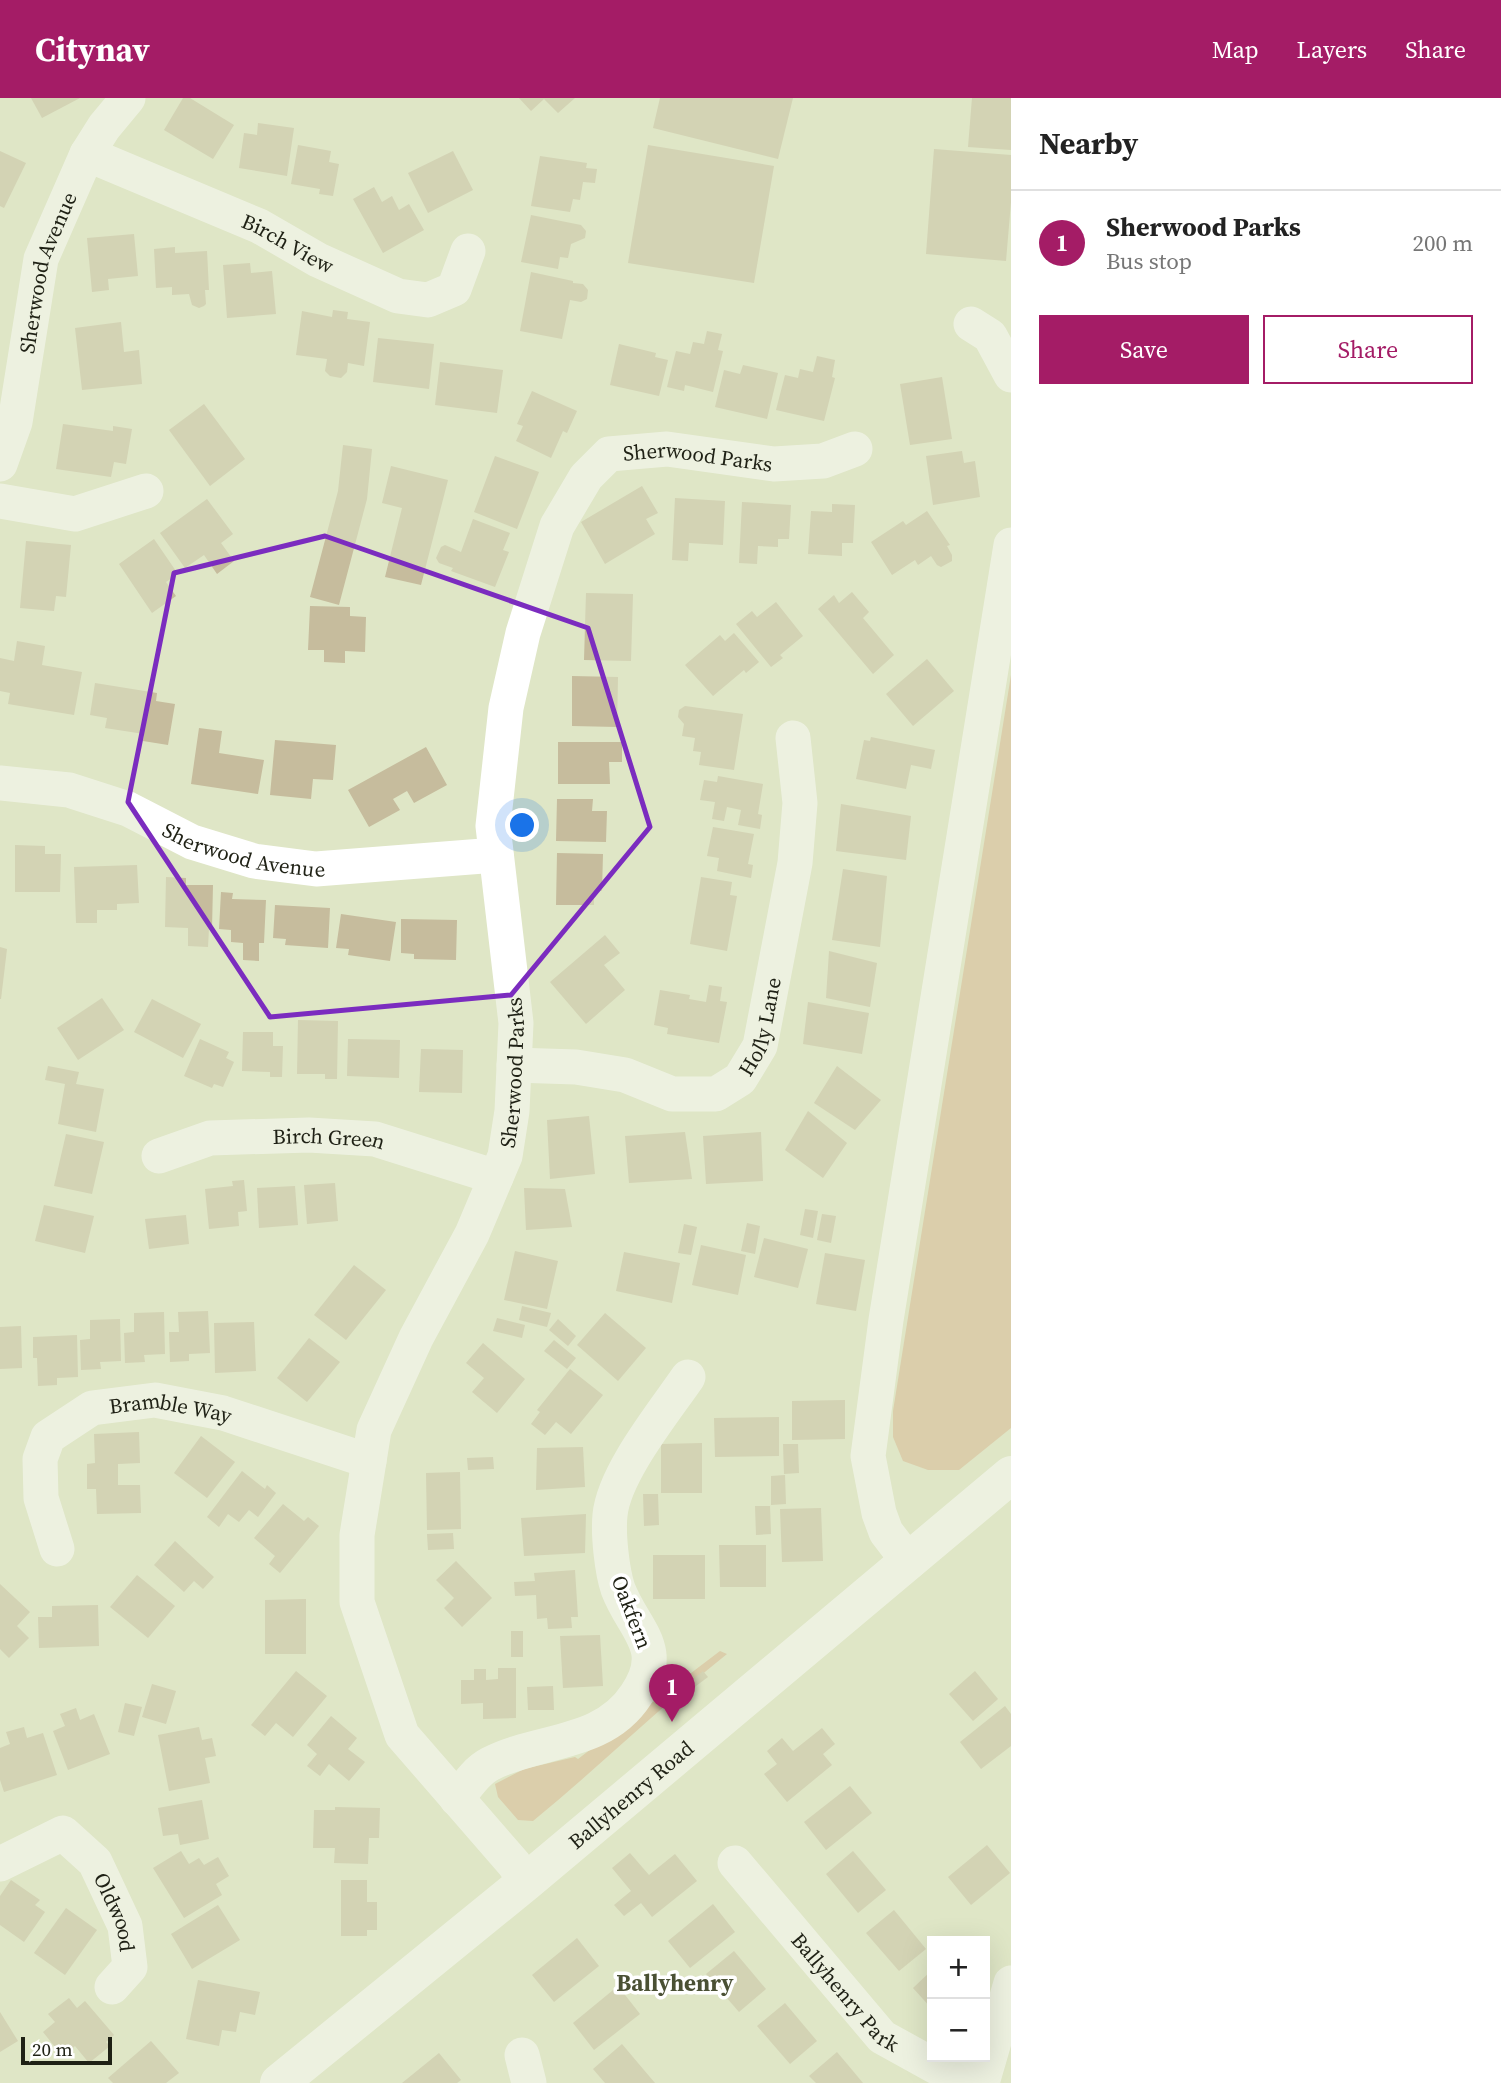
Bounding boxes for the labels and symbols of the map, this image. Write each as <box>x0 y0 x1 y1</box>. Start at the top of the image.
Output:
street label: Sherwood Avenue <box>12 187 83 355</box>
street label: Birch View <box>238 206 339 280</box>
street label: Sherwood Parks <box>622 435 775 478</box>
your location <box>505 808 539 842</box>
street label: Sherwood Avenue <box>158 815 326 884</box>
street label: Holly Lane <box>731 975 787 1081</box>
street label: Sherwood Parks <box>492 996 531 1150</box>
street label: Birch Green <box>272 1120 389 1156</box>
street label: Bramble Way <box>107 1385 236 1430</box>
street label: Oakfern <box>605 1571 659 1653</box>
pin: 1 <box>649 1664 695 1722</box>
street label: Ballyhenry Road <box>562 1733 699 1855</box>
street label: Oldwood <box>87 1868 143 1953</box>
street label: Ballyhenry Park <box>785 1926 905 2058</box>
district label: Ballyhenry <box>616 1967 734 1999</box>
scale bar <box>21 2034 112 2066</box>

